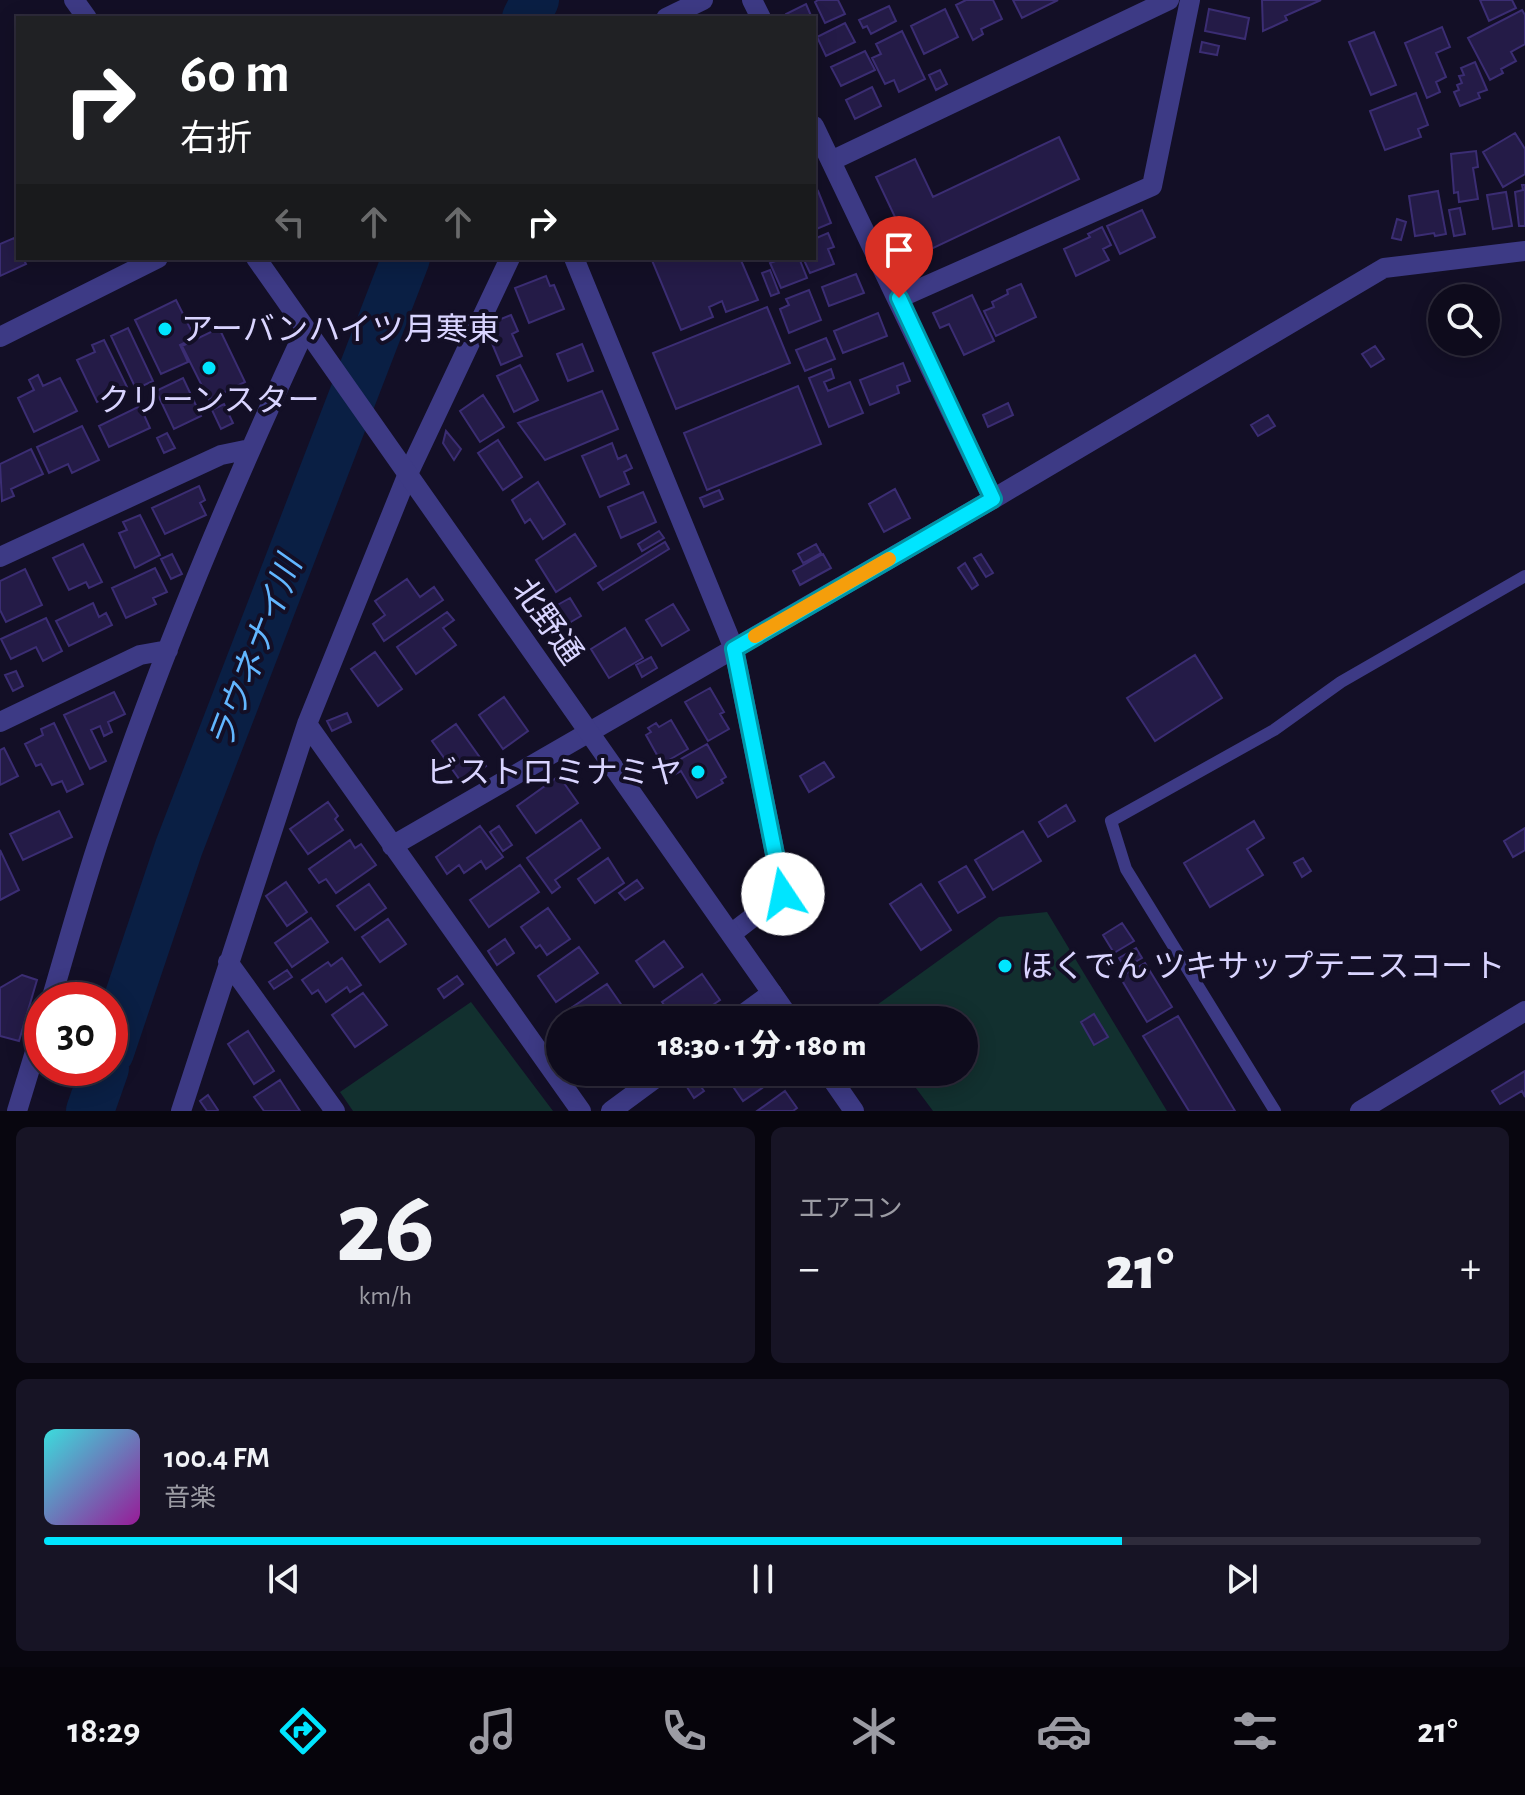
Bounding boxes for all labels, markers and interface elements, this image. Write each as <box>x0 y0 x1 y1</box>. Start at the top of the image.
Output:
text: 60 m <box>180 46 290 102</box>
icon: right <box>48 48 152 152</box>
text: 右折 <box>180 121 252 157</box>
icon: left <box>268 200 312 244</box>
icon: ahead <box>352 200 396 244</box>
icon: ahead <box>436 200 480 244</box>
icon: right <box>520 200 564 244</box>
pin <box>865 216 933 298</box>
icon: arrive <box>877 228 921 272</box>
map controls <box>1428 284 1500 356</box>
button: search <box>1428 284 1500 356</box>
place label: アーバンハイツ月寒東 <box>181 313 500 346</box>
marker: アーバンハイツ月寒東 <box>156 320 174 338</box>
marker: クリーンスター <box>200 359 218 377</box>
place label: クリーンスター <box>98 385 320 417</box>
water label: ラウネナイ川 <box>203 549 309 755</box>
street label: 北野通 <box>507 572 589 670</box>
place label: ビストロミナミヤ <box>426 756 682 789</box>
marker: ビストロミナミヤ <box>689 763 707 781</box>
position arrow <box>741 852 825 936</box>
place label: ほくでん ツキサップテニスコート <box>1021 950 1505 983</box>
marker: ほくでん ツキサップテニスコート <box>996 957 1014 975</box>
speed limit sign: 30 <box>24 982 128 1086</box>
text: 18:30 · 1 分 · 180 m <box>658 1031 866 1061</box>
text: 26 <box>336 1177 435 1281</box>
text: エアコン <box>799 1196 903 1222</box>
text: 21° <box>1106 1240 1174 1300</box>
text: − <box>799 1247 820 1291</box>
text: + <box>1460 1247 1481 1291</box>
text: km/h <box>358 1283 412 1309</box>
text: 100.4 FM <box>164 1443 270 1473</box>
text: 音楽 <box>164 1485 216 1511</box>
icon: previous <box>262 1557 306 1601</box>
icon: pause <box>741 1557 785 1601</box>
icon: next <box>1220 1557 1264 1601</box>
icon: directions <box>275 1703 331 1759</box>
icon: music <box>465 1703 521 1759</box>
icon: phone <box>656 1703 712 1759</box>
icon: climate <box>846 1703 902 1759</box>
icon: car <box>1036 1703 1092 1759</box>
icon: filters <box>1227 1703 1283 1759</box>
text: 18:29 <box>67 1713 140 1749</box>
text: 21° <box>1417 1713 1458 1749</box>

